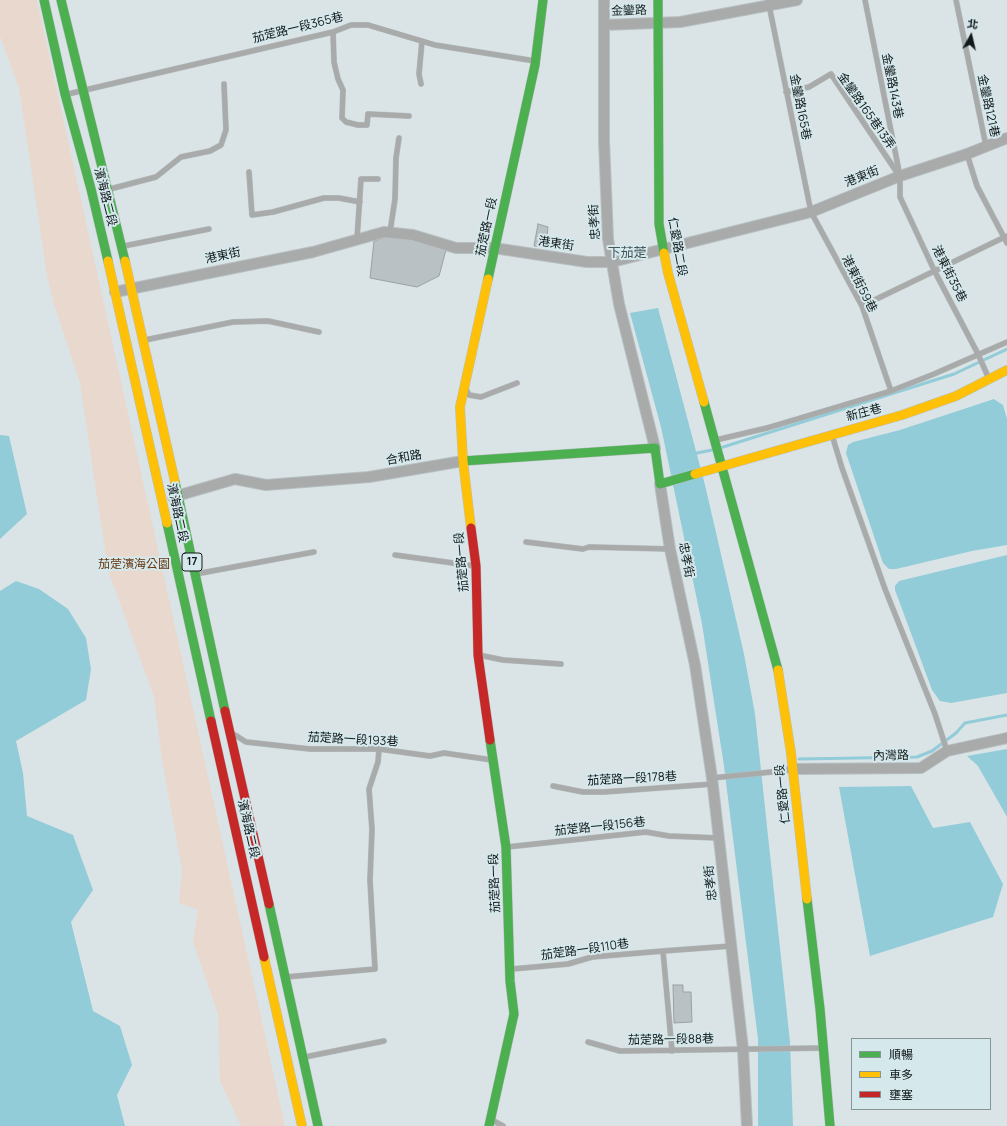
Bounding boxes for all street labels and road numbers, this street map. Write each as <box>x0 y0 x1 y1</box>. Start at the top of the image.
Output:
street label: 金鑾路 <box>611 3 647 19</box>
street label: 茄萣路一段365巷 <box>251 10 345 46</box>
street label: 金鑾路143巷 <box>879 52 905 120</box>
street label: 金鑾路165巷13弄 <box>834 70 898 152</box>
street label: 金鑾路165巷 <box>787 73 813 141</box>
street label: 金鑾路121巷 <box>974 73 1002 139</box>
street label: 港東街 <box>843 164 881 190</box>
street label: 濱海路二段 <box>91 166 119 228</box>
street label: 茄萣路一段 <box>474 196 500 258</box>
street label: 忠孝街 <box>587 204 603 240</box>
street label: 仁愛路二段 <box>665 216 689 278</box>
street label: 港東街 <box>537 234 575 254</box>
street label: 港東街35巷 <box>929 243 969 305</box>
street label: 港東街 <box>204 245 242 267</box>
street label: 港東街59巷 <box>838 253 880 315</box>
street label: 新庄巷 <box>845 401 883 425</box>
street label: 合和路 <box>385 448 423 468</box>
street label: 濱海路二段 <box>164 482 190 544</box>
street label: 茄萣路一段 <box>452 531 472 593</box>
street label: 忠孝街 <box>675 541 697 579</box>
road number: 17 <box>182 553 202 571</box>
street label: 茄萣路一段193巷 <box>307 730 399 750</box>
street label: 內灣路 <box>873 748 909 764</box>
street label: 仁愛路一段 <box>773 763 793 825</box>
street label: 茄萣路一段178巷 <box>587 769 677 789</box>
street label: 濱海路二段 <box>234 798 262 860</box>
street label: 茄萣路一段156巷 <box>554 815 646 839</box>
street label: 茄萣路一段 <box>487 853 503 913</box>
street label: 忠孝街 <box>702 864 720 902</box>
street label: 茄萣路一段110巷 <box>540 937 630 963</box>
street label: 茄萣路一段88巷 <box>628 1032 714 1048</box>

